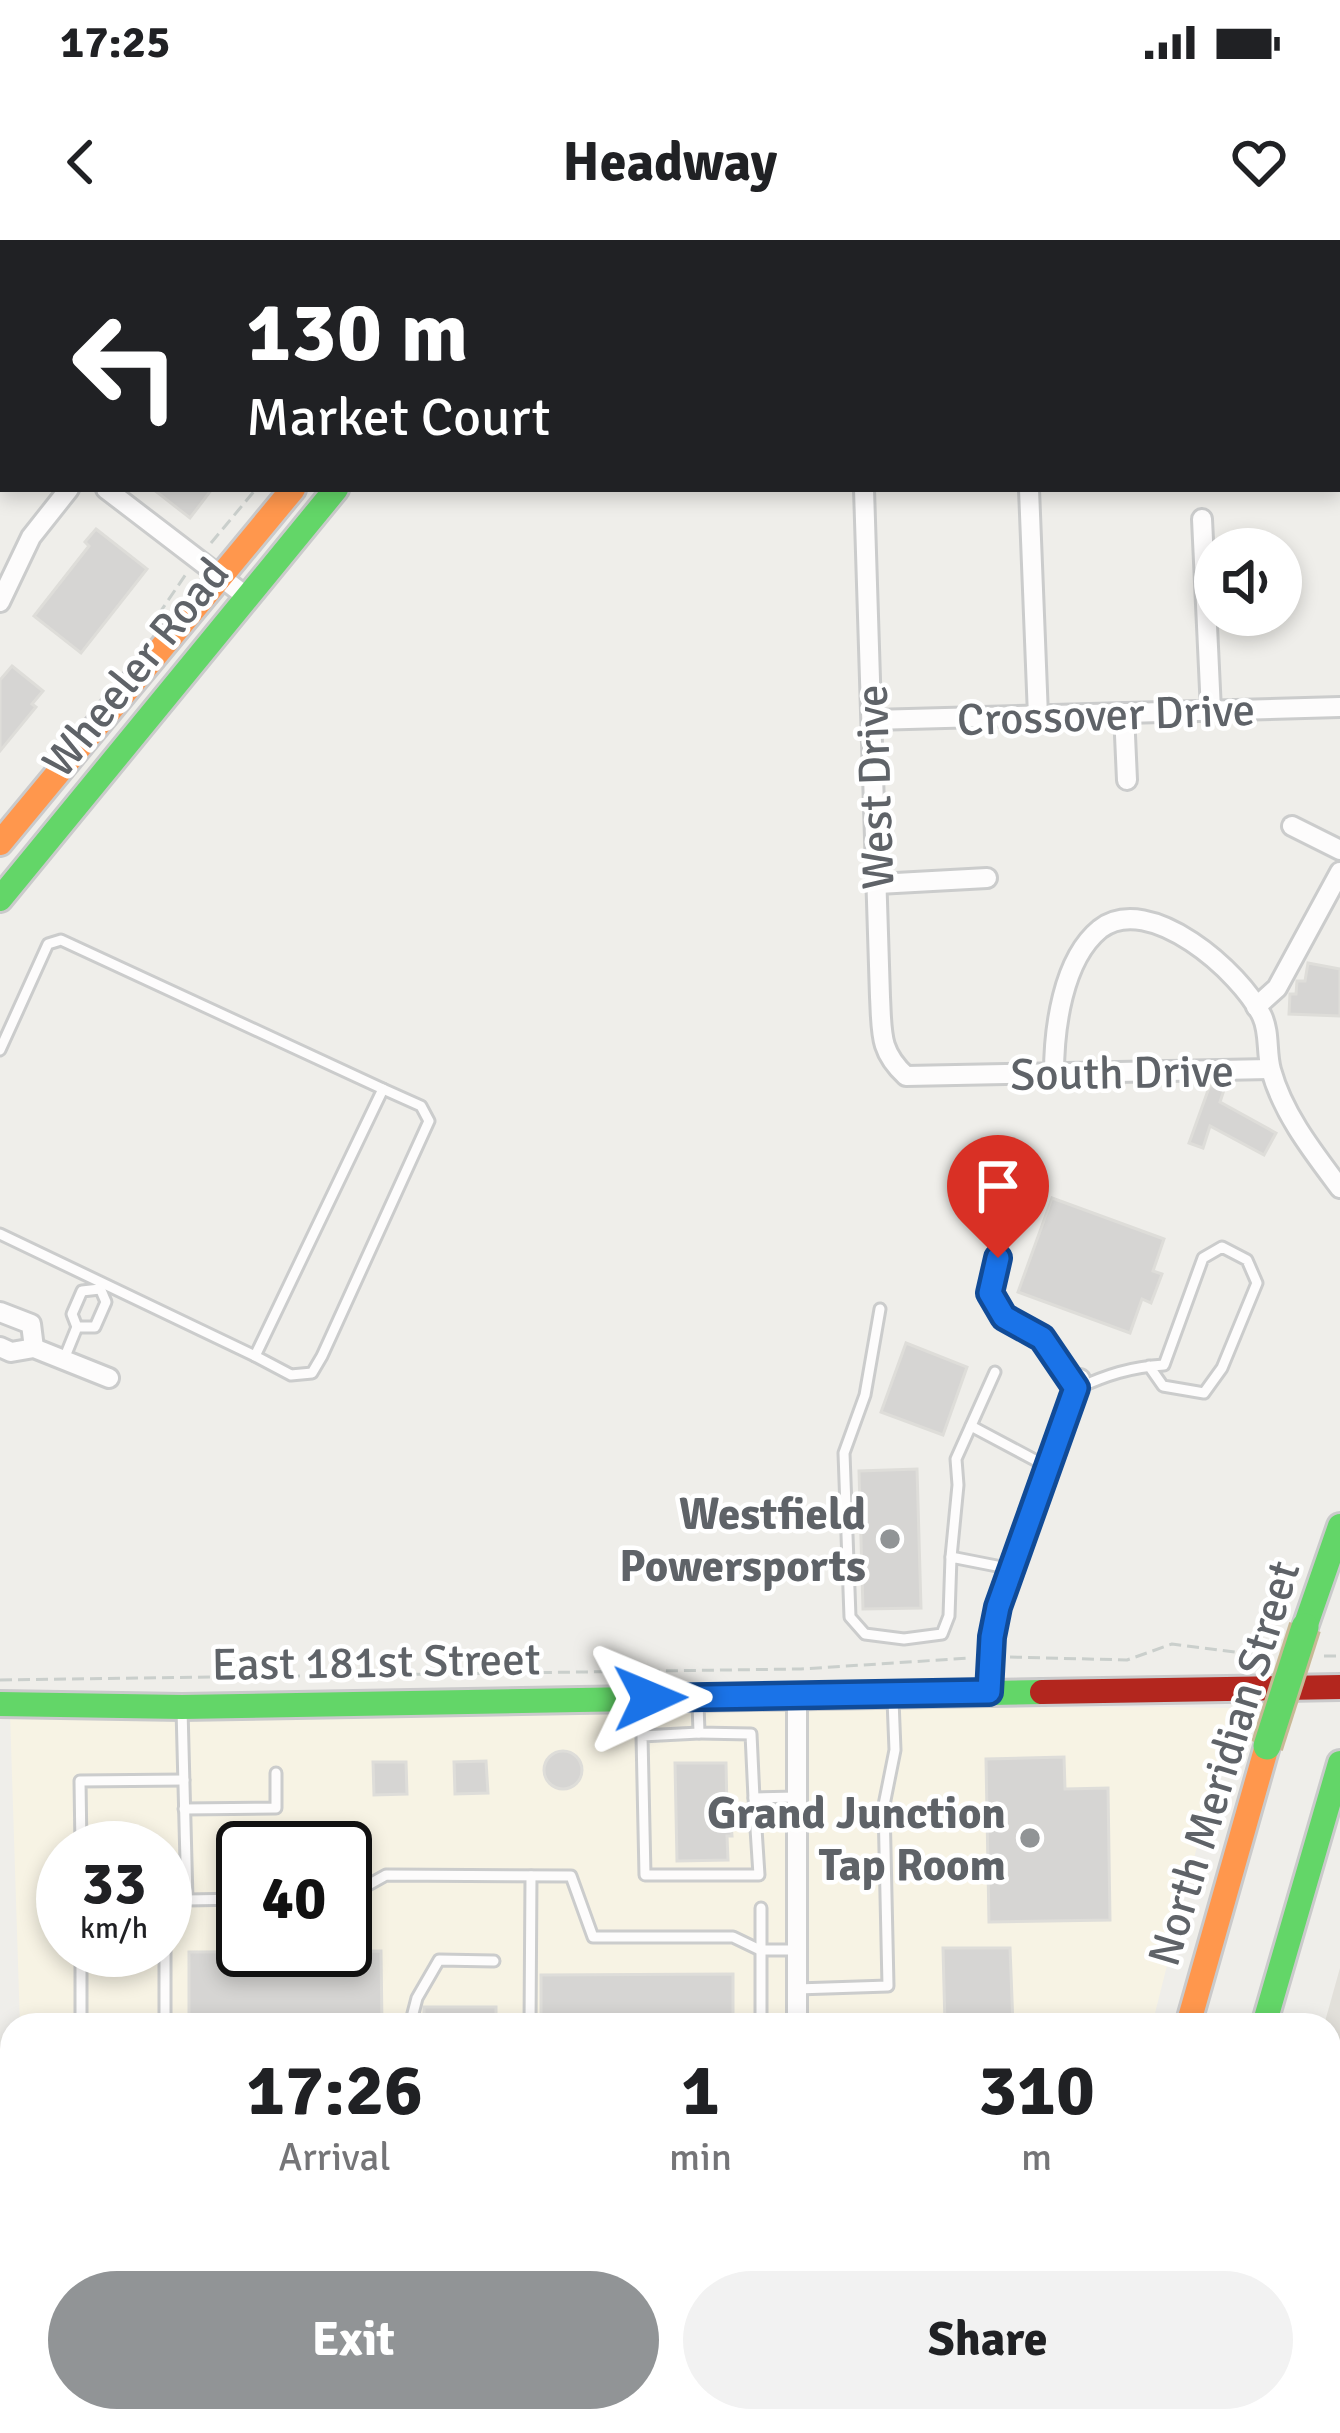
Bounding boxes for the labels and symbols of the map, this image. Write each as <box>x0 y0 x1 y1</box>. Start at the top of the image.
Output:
street label: Wheeler Road <box>31 547 241 789</box>
street label: Crossover Drive <box>956 683 1256 748</box>
street label: West Drive <box>844 684 907 890</box>
street label: South Drive <box>1010 1044 1234 1103</box>
pin <box>947 1135 1049 1258</box>
place label: Westfield Powersports <box>619 1487 866 1594</box>
marker: Westfield Powersports <box>877 1526 903 1552</box>
street label: North Meridian Street <box>1137 1554 1312 1973</box>
street label: East 181st Street <box>211 1632 541 1693</box>
position arrow <box>587 1635 713 1761</box>
place label: Grand Junction Tap Room <box>707 1786 1006 1893</box>
speed limit sign: 40 <box>216 1821 372 1977</box>
marker: Grand Junction Tap Room <box>1017 1825 1043 1851</box>

